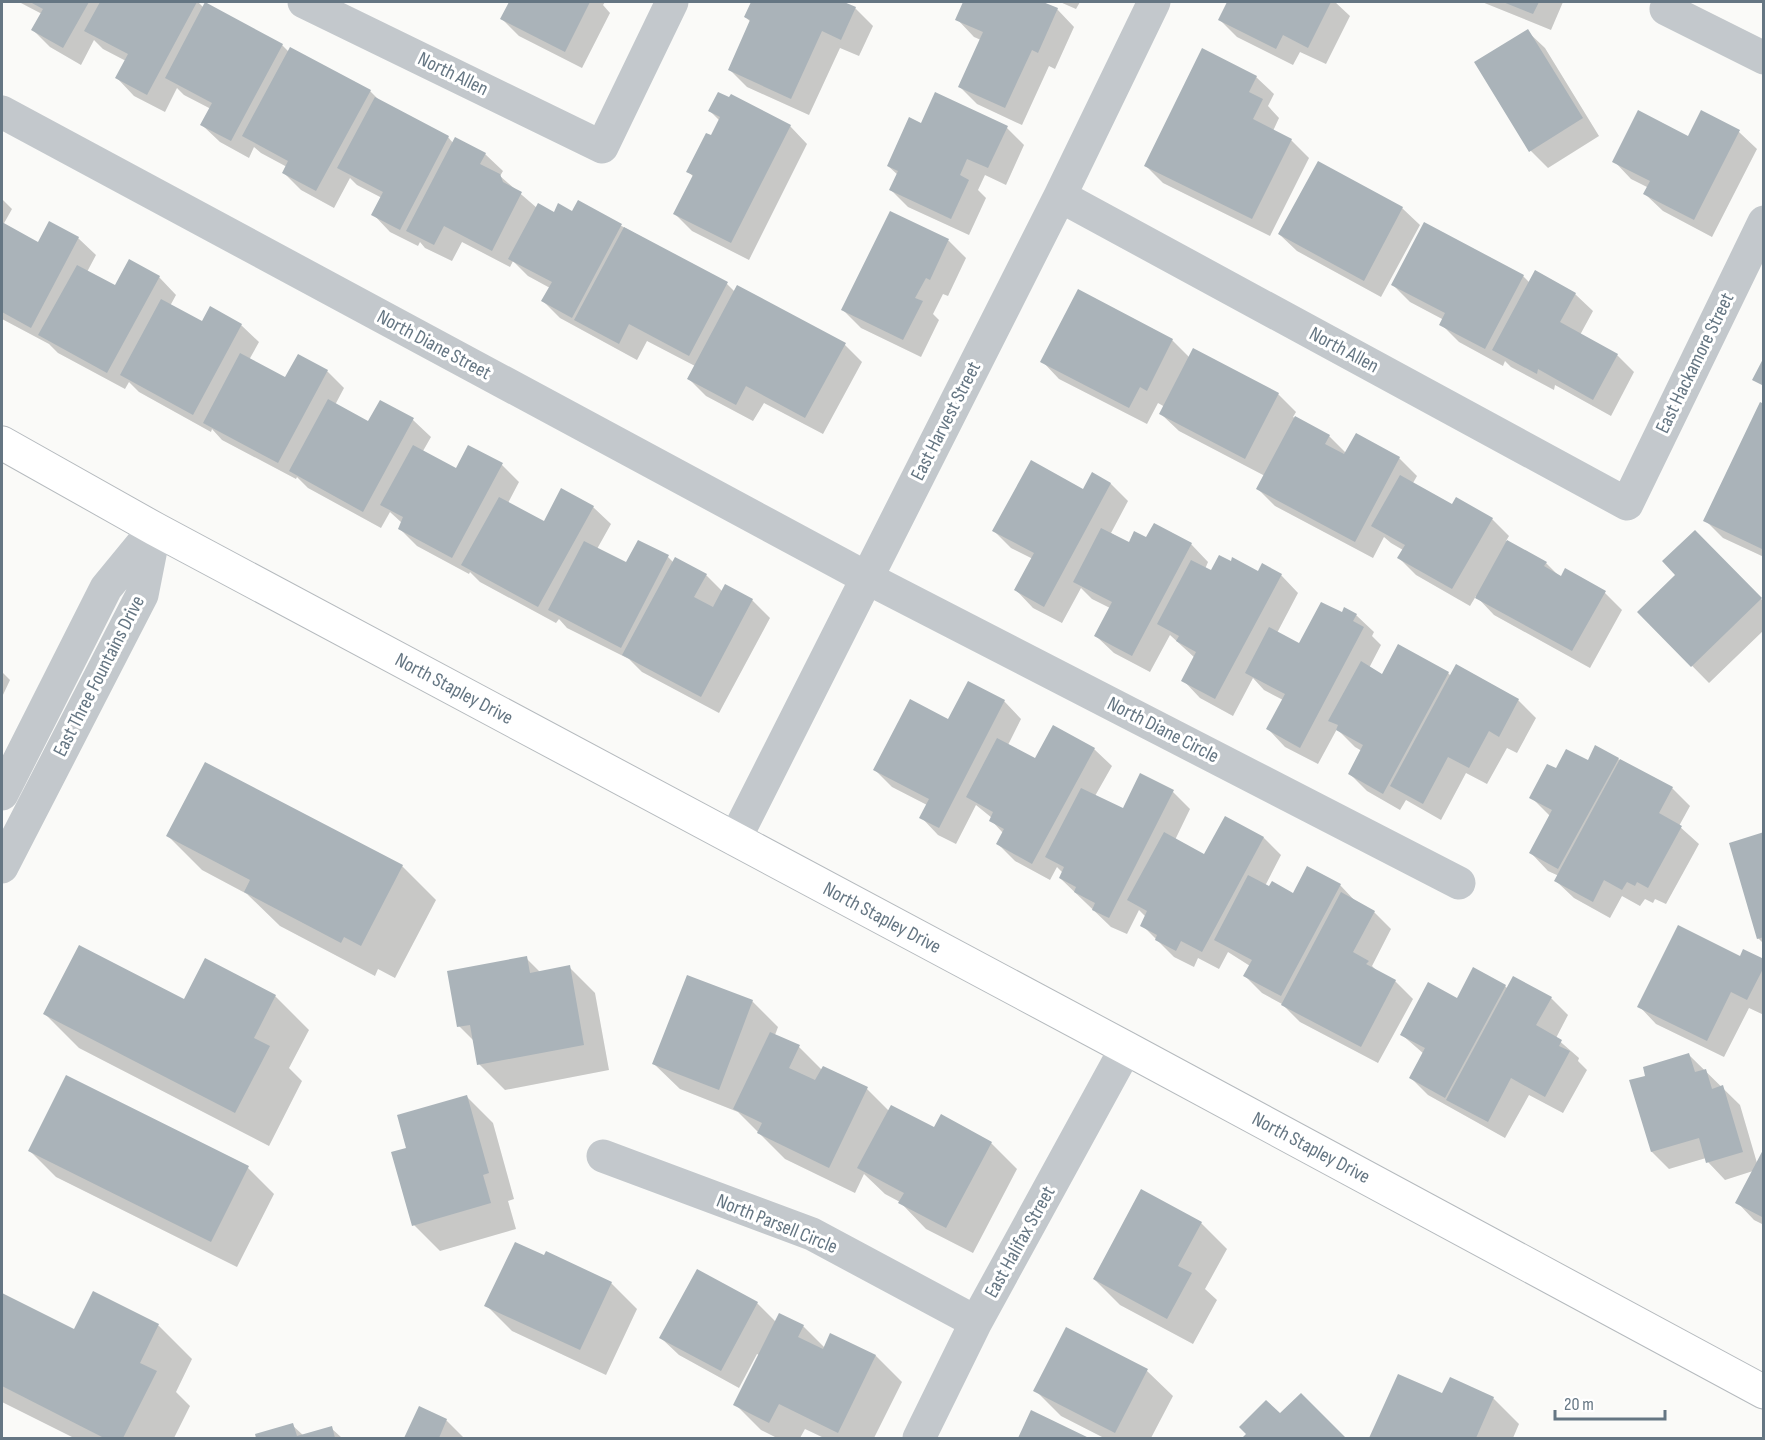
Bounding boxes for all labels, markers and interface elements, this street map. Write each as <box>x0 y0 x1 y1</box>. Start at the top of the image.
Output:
street label: North Allen <box>414 47 492 101</box>
street label: East Hackamore Street <box>1651 289 1739 437</box>
street label: North Diane Street <box>373 305 495 385</box>
street label: North Allen <box>1305 322 1383 378</box>
street label: East Harvest Street <box>906 358 986 484</box>
street label: East Three Fountains Drive <box>48 592 150 760</box>
street label: North Stapley Drive <box>391 648 517 730</box>
street label: North Diane Circle <box>1103 692 1223 768</box>
street label: North Stapley Drive <box>819 877 945 959</box>
street label: North Stapley Drive <box>1248 1107 1374 1189</box>
street label: East Halifax Street <box>979 1182 1061 1302</box>
street label: North Parsell Circle <box>713 1189 841 1259</box>
scale bar <box>1555 1383 1664 1421</box>
text: 20 m <box>1564 1394 1594 1415</box>

